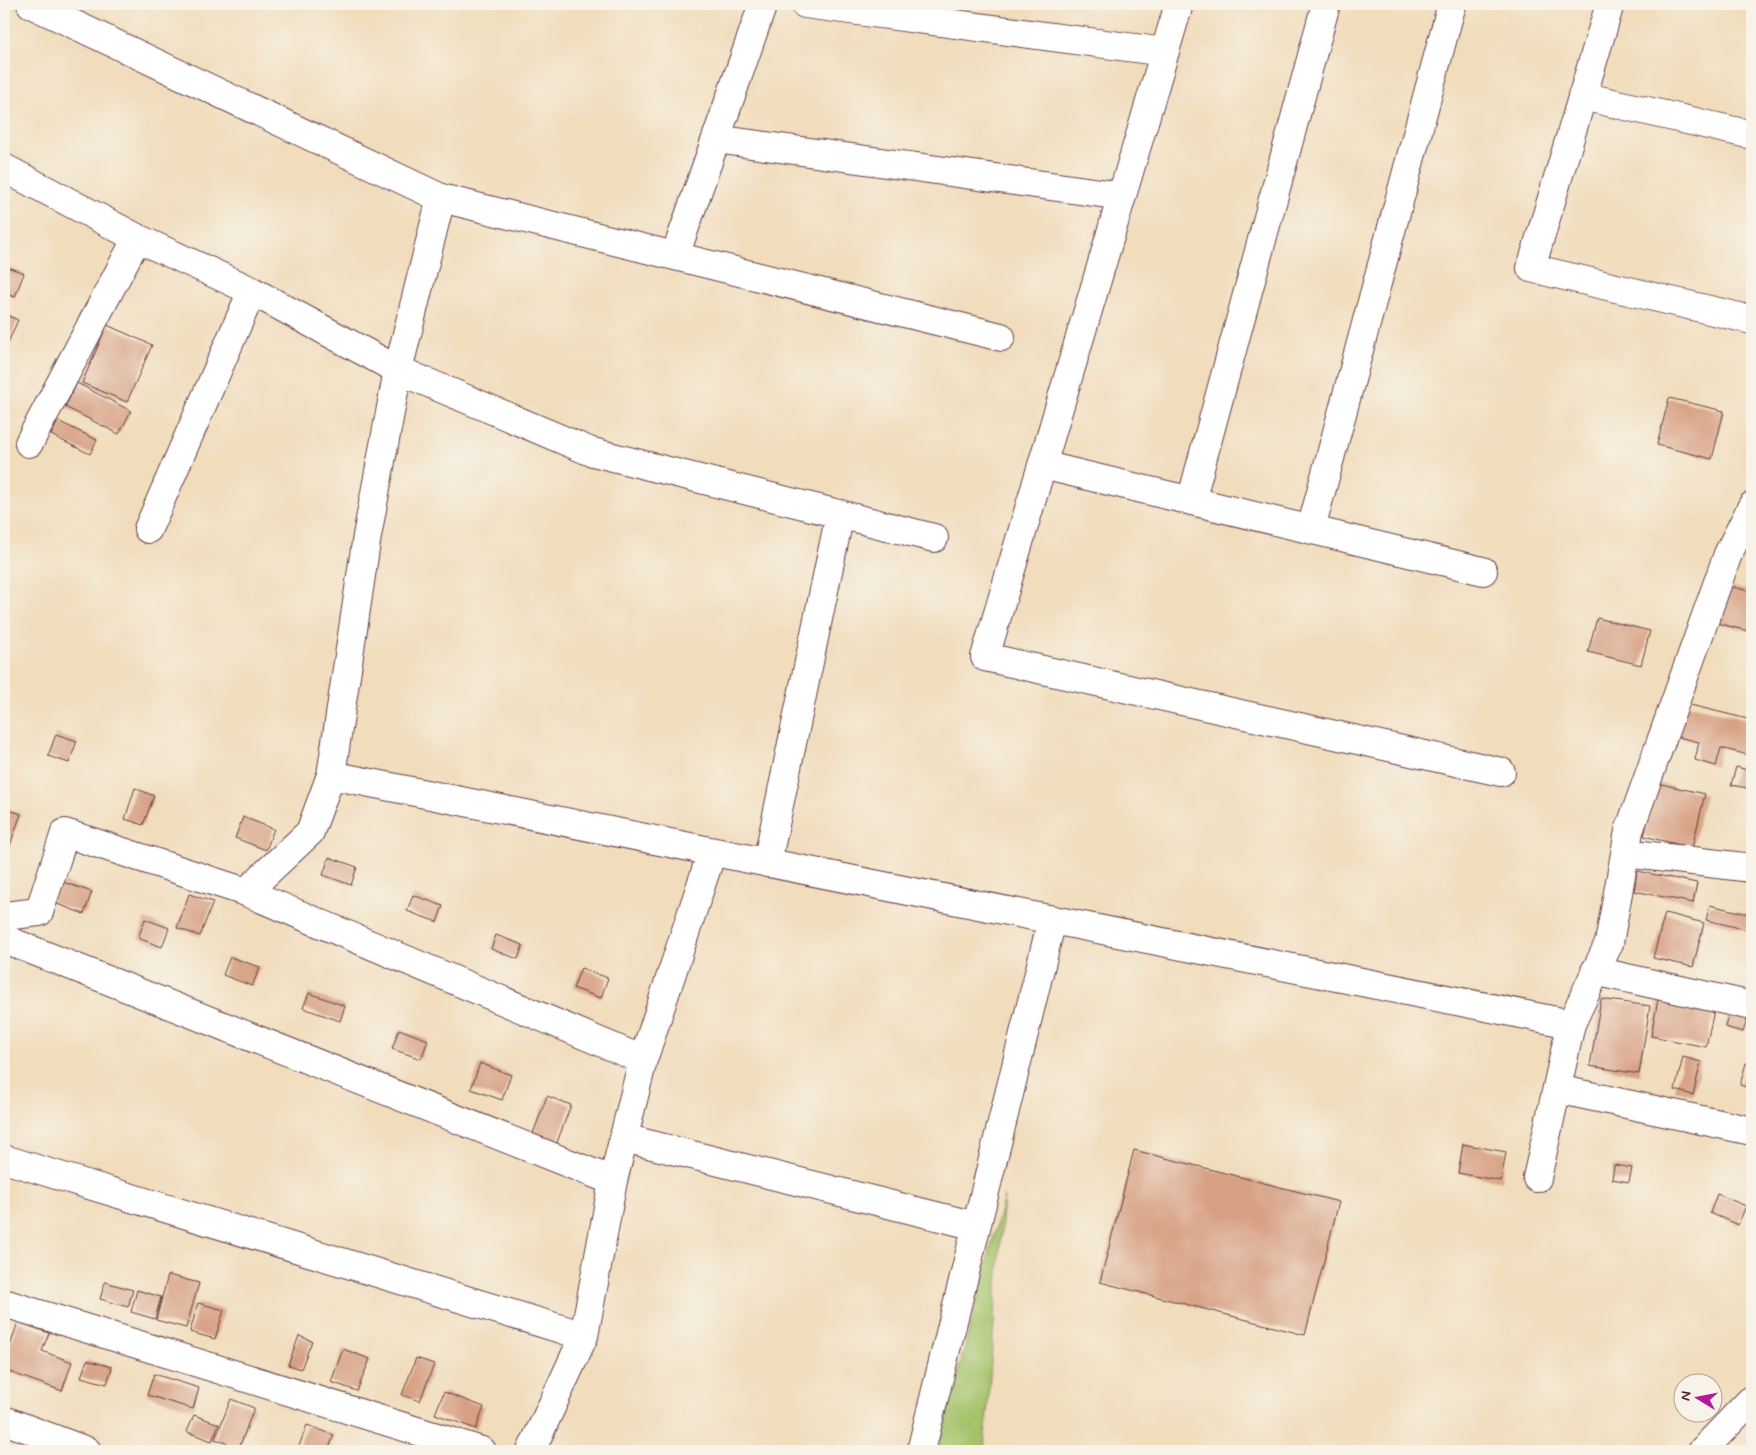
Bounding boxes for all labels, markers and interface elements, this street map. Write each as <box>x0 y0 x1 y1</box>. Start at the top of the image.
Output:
north arrow <box>1674 1372 1724 1422</box>
text: N <box>1677 1390 1696 1402</box>

